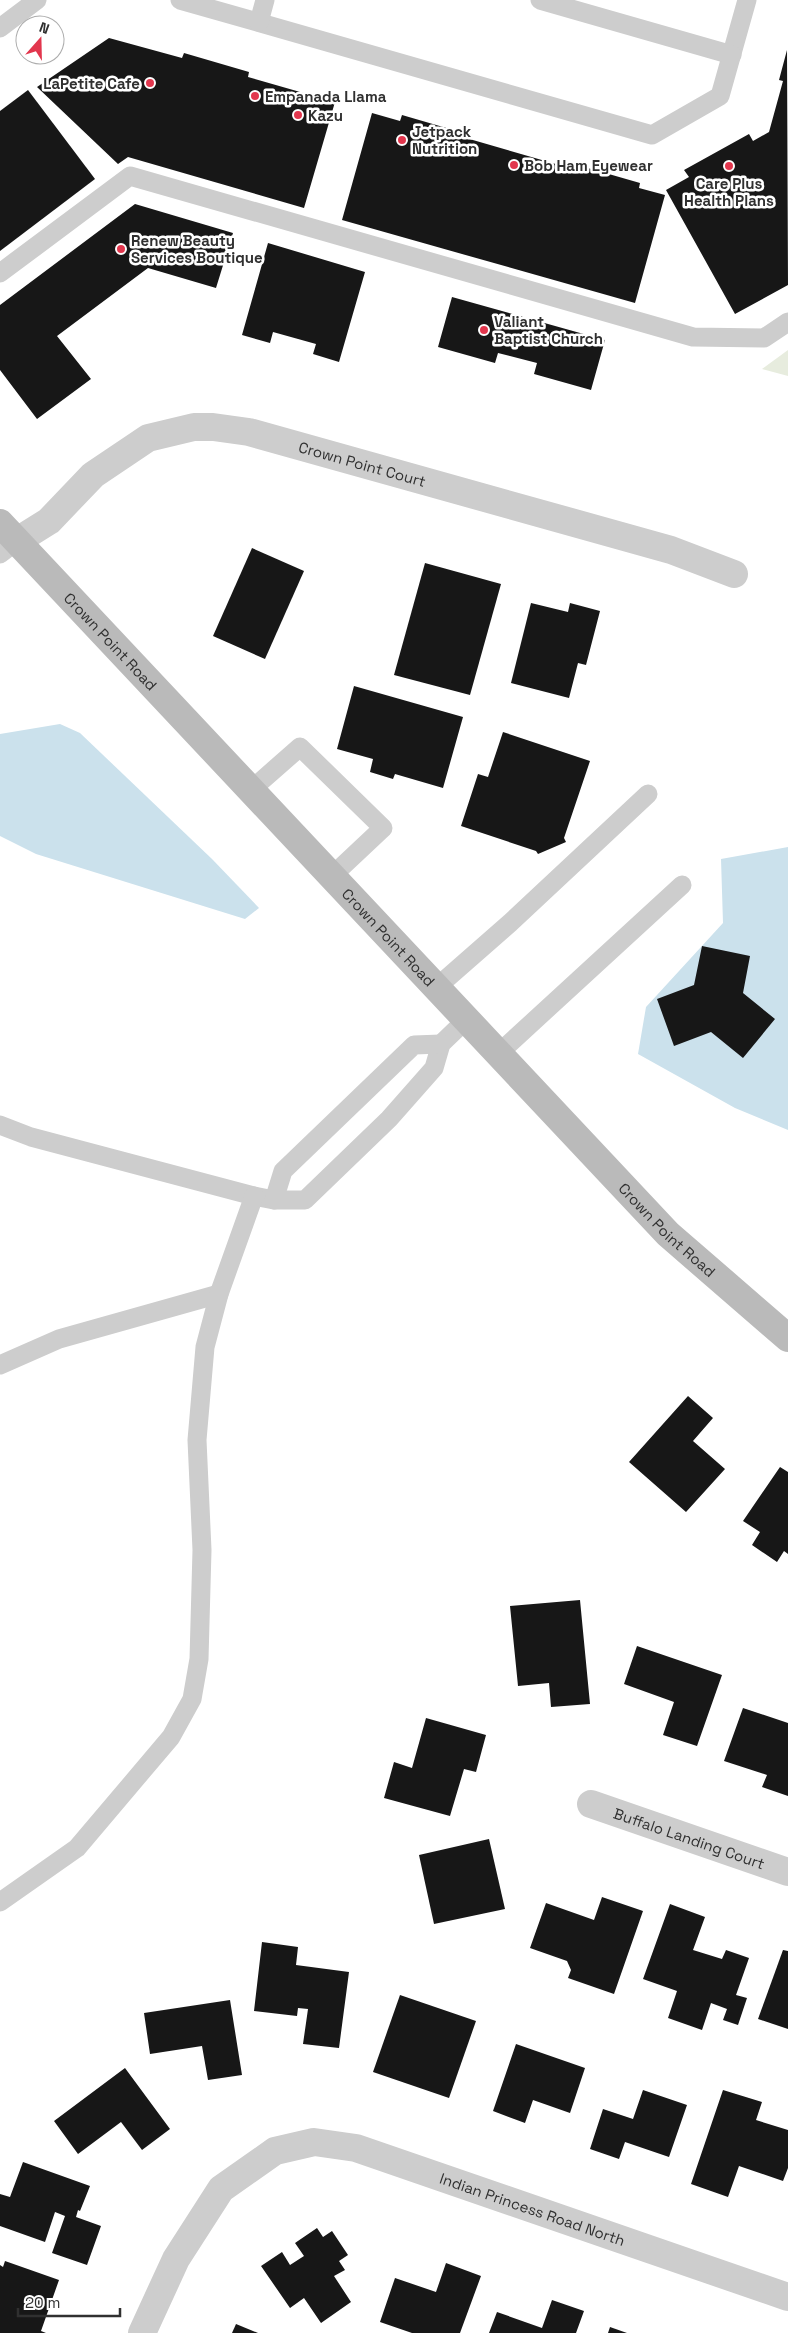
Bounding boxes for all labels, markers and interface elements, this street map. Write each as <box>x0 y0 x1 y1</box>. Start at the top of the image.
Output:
north arrow <box>15 15 65 65</box>
text: N <box>37 18 52 38</box>
place label: LaPetite Cafe <box>43 74 140 93</box>
marker: LaPetite Cafe <box>144 77 156 89</box>
place label: Empanada Llama <box>265 87 387 106</box>
marker: Empanada Llama <box>249 90 261 102</box>
place label: Kazu <box>308 106 343 125</box>
marker: Kazu <box>292 109 304 121</box>
place label: Jetpack Nutrition <box>412 122 477 158</box>
marker: Jetpack Nutrition <box>396 134 408 146</box>
place label: Bob Ham Eyewear <box>524 156 653 175</box>
marker: Bob Ham Eyewear <box>508 159 520 171</box>
marker: Care Plus Health Plans <box>723 160 735 172</box>
place label: Care Plus Health Plans <box>684 174 774 210</box>
place label: Renew Beauty Services Boutique <box>131 231 263 267</box>
marker: Renew Beauty Services Boutique <box>115 243 127 255</box>
place label: Valiant Baptist Church <box>494 312 603 348</box>
marker: Valiant Baptist Church <box>478 324 490 336</box>
street label: Crown Point Court <box>296 437 428 491</box>
street label: Crown Point Road <box>60 588 162 694</box>
street label: Crown Point Road <box>338 884 440 990</box>
street label: Crown Point Road <box>615 1178 720 1281</box>
street label: Buffalo Landing Court <box>611 1803 767 1873</box>
street label: Indian Princess Road North <box>437 2168 628 2250</box>
scale bar <box>18 2286 120 2318</box>
text: 20 m <box>25 2293 60 2312</box>

